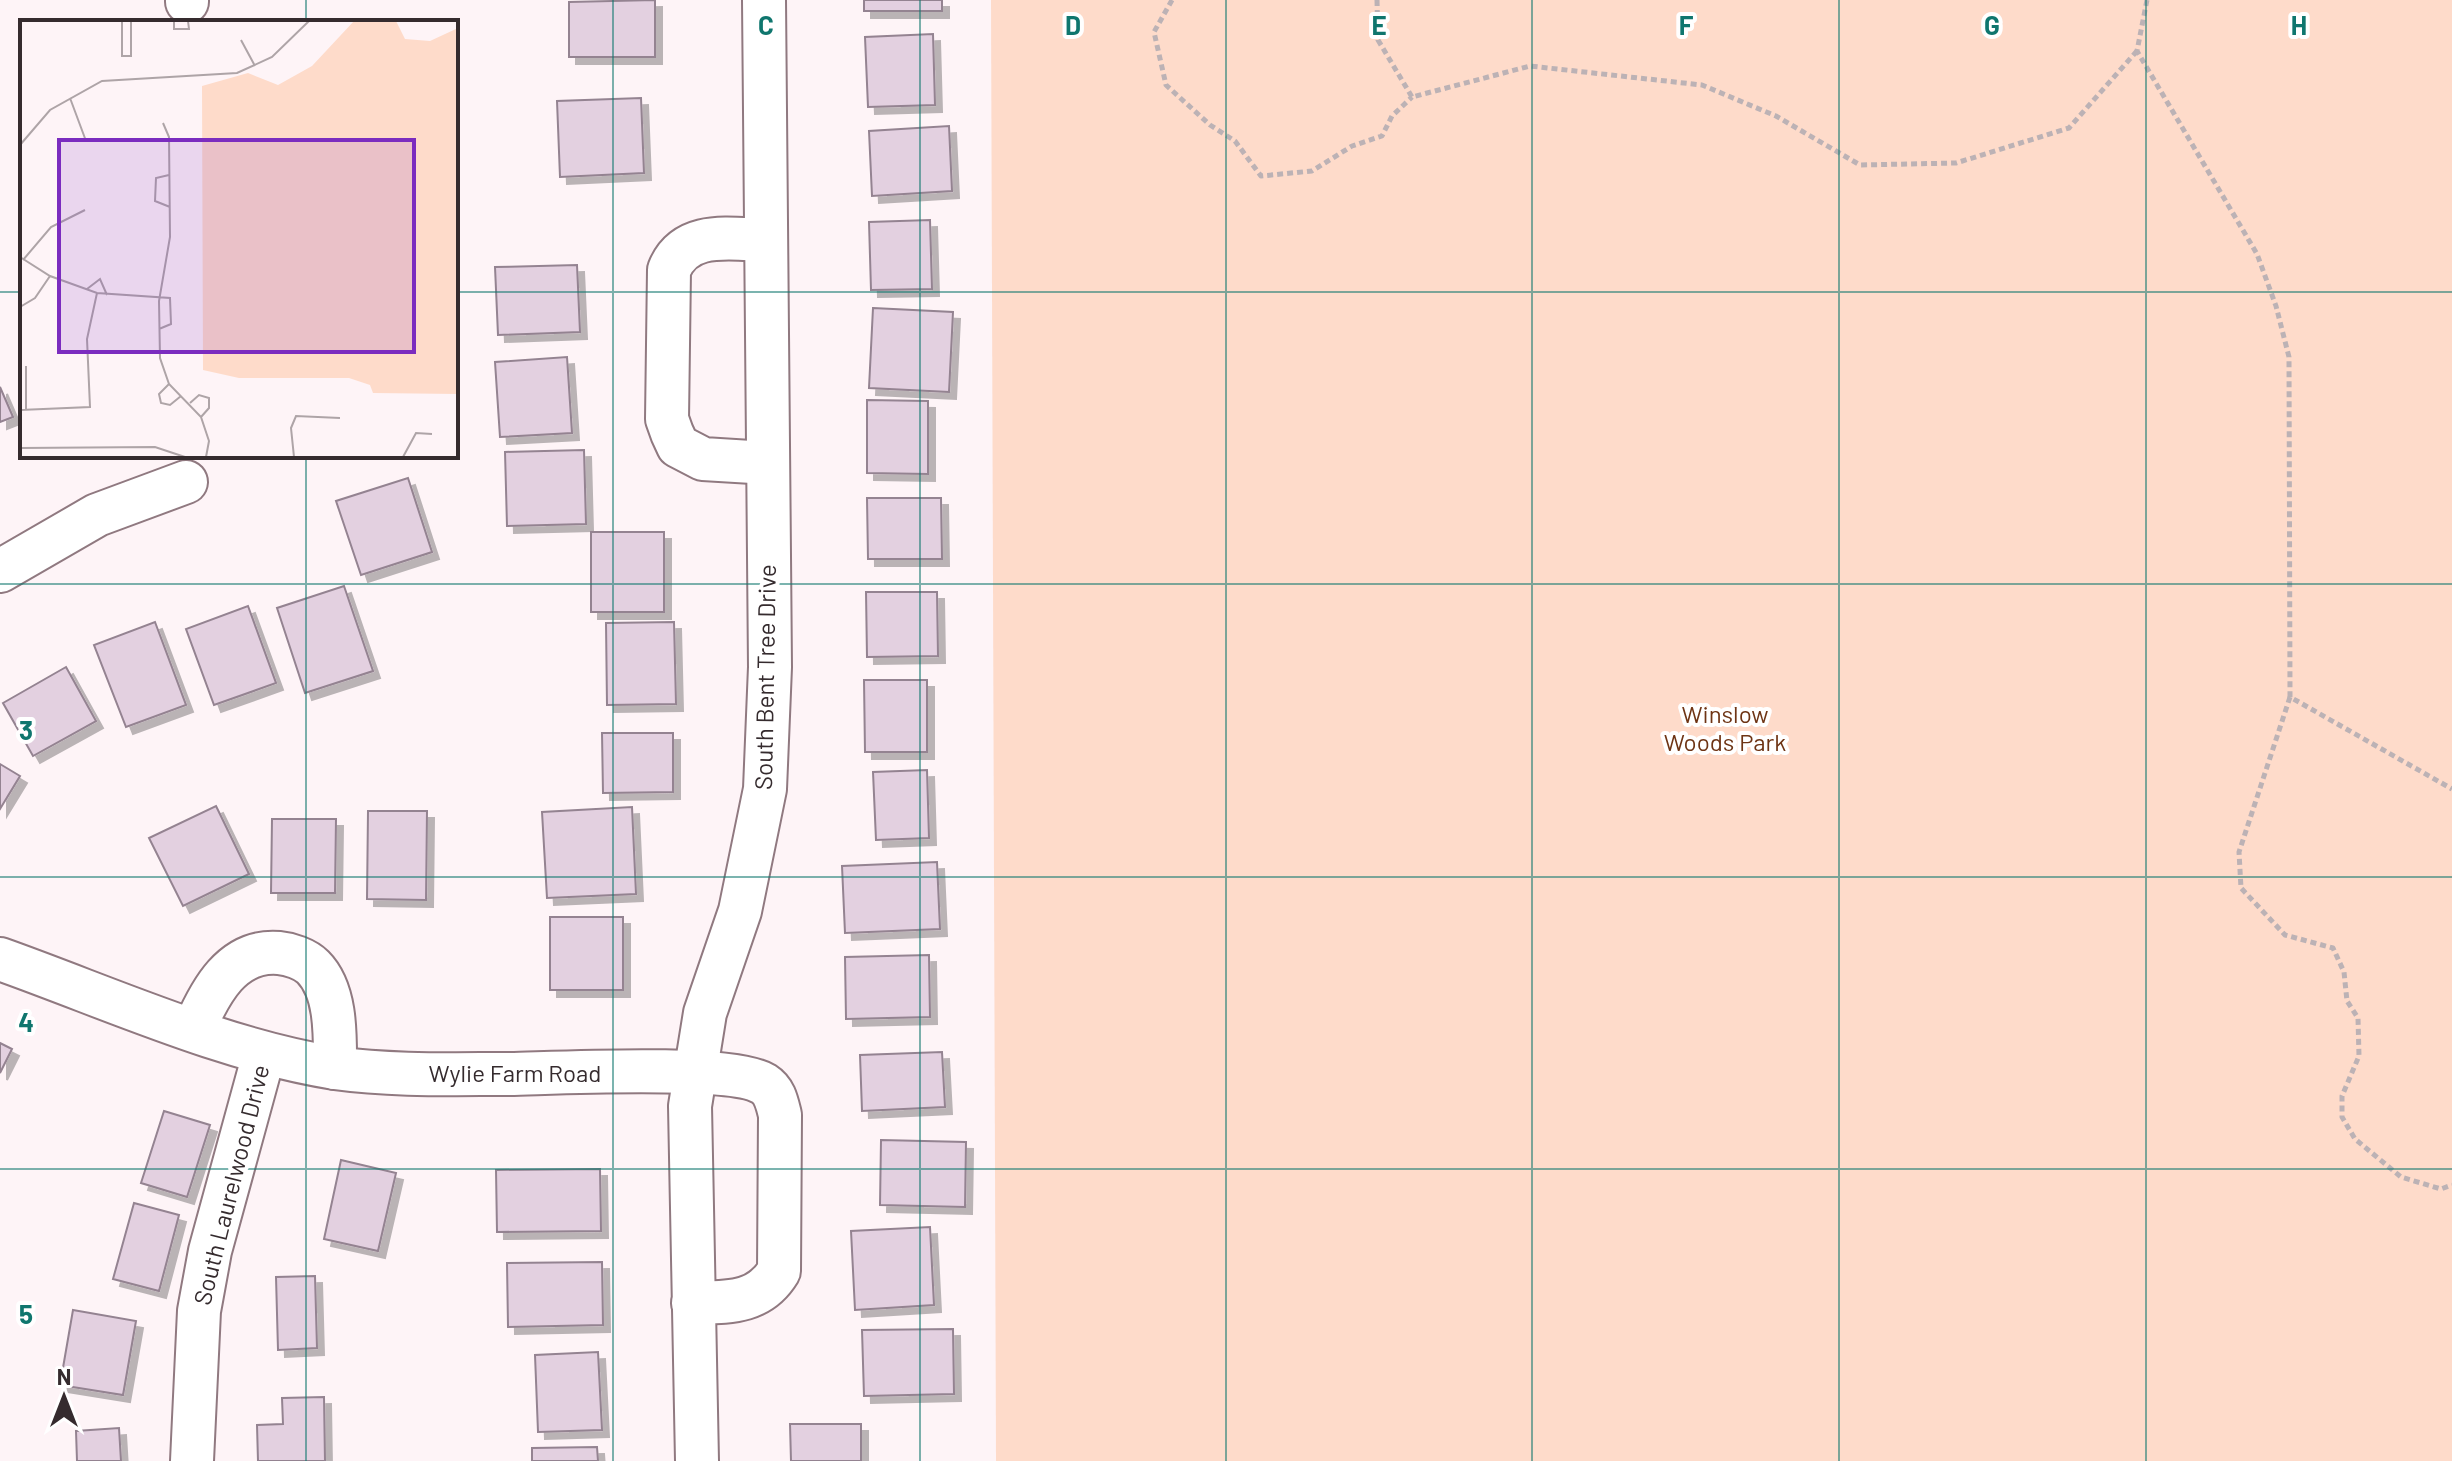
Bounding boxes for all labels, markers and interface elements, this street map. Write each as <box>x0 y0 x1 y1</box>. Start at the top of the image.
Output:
text: C <box>758 9 774 40</box>
text: D <box>1065 9 1081 40</box>
text: E <box>1371 9 1387 40</box>
text: F <box>1679 9 1694 40</box>
text: G <box>1984 9 2000 40</box>
text: H <box>2291 9 2307 40</box>
inset map <box>20 20 458 458</box>
street label: South Bent Tree Drive <box>748 564 781 790</box>
park label: Winslow Woods Park <box>1664 699 1786 756</box>
text: 3 <box>19 714 33 745</box>
text: 4 <box>18 1006 34 1037</box>
street label: Wylie Farm Road <box>429 1058 601 1087</box>
street label: South Laurelwood Drive <box>187 1062 274 1308</box>
text: 5 <box>19 1298 33 1329</box>
north arrow <box>24 1357 104 1437</box>
text: N <box>57 1363 71 1389</box>

